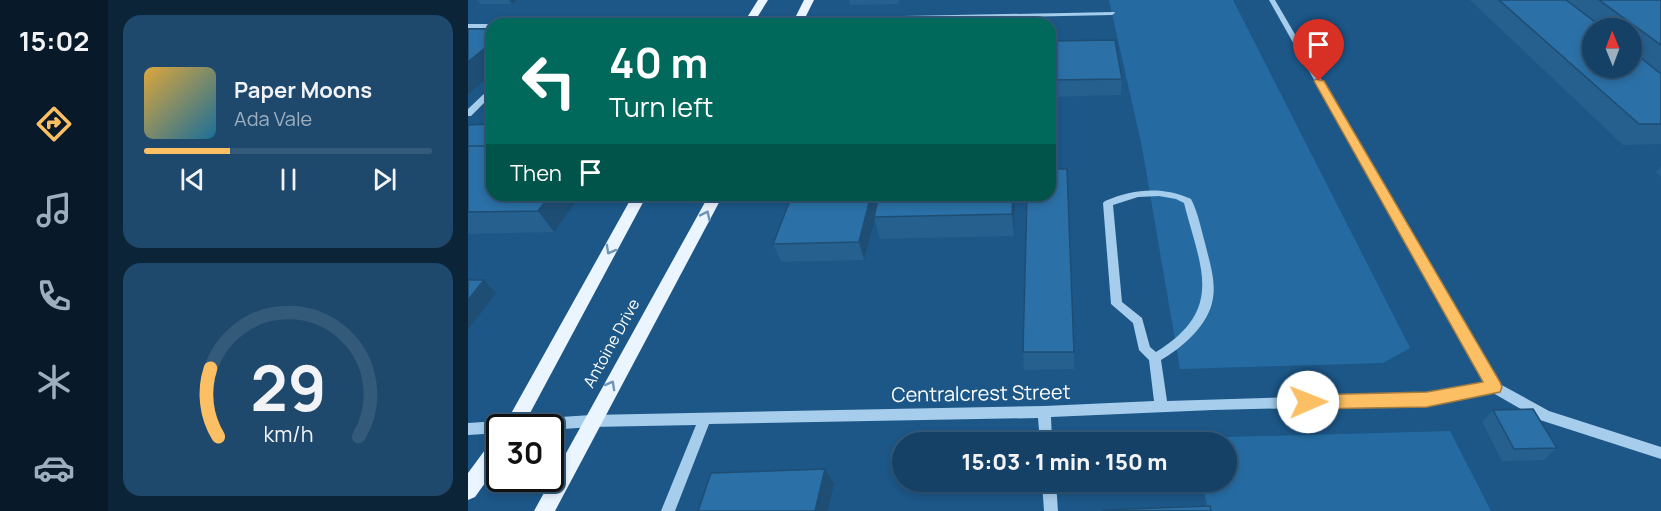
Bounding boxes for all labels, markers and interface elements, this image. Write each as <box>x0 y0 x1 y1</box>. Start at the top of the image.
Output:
north arrow <box>1582 18 1642 78</box>
map controls <box>1582 18 1642 78</box>
pin <box>1293 19 1344 81</box>
text: 15:02 <box>19 22 89 59</box>
icon: arrive <box>1302 28 1335 61</box>
text: 40 m <box>609 33 708 91</box>
icon: left <box>510 42 588 120</box>
text: Paper Moons <box>234 75 372 105</box>
text: Turn left <box>609 88 713 125</box>
icon: directions <box>33 103 75 145</box>
text: Ada Vale <box>234 105 312 132</box>
icon: arrive <box>574 156 607 189</box>
text: Then <box>510 158 562 188</box>
icon: previous <box>176 163 209 196</box>
icon: pause <box>272 163 305 196</box>
icon: next <box>368 163 401 196</box>
icon: music <box>33 189 75 231</box>
one-way arrow <box>699 211 710 221</box>
one-way arrow <box>606 244 617 254</box>
icon: phone <box>33 275 75 317</box>
street label: Antoine Drive <box>578 295 644 391</box>
text: 29 <box>250 344 326 430</box>
icon: climate <box>33 361 75 403</box>
position arrow <box>1276 370 1340 434</box>
street label: Centralcrest Street <box>891 378 1071 408</box>
one-way arrow <box>604 381 615 391</box>
speed limit sign: 30 <box>486 414 564 492</box>
text: km/h <box>263 419 313 448</box>
icon: car <box>33 447 75 489</box>
text: 15:03 · 1 min · 150 m <box>962 447 1167 477</box>

